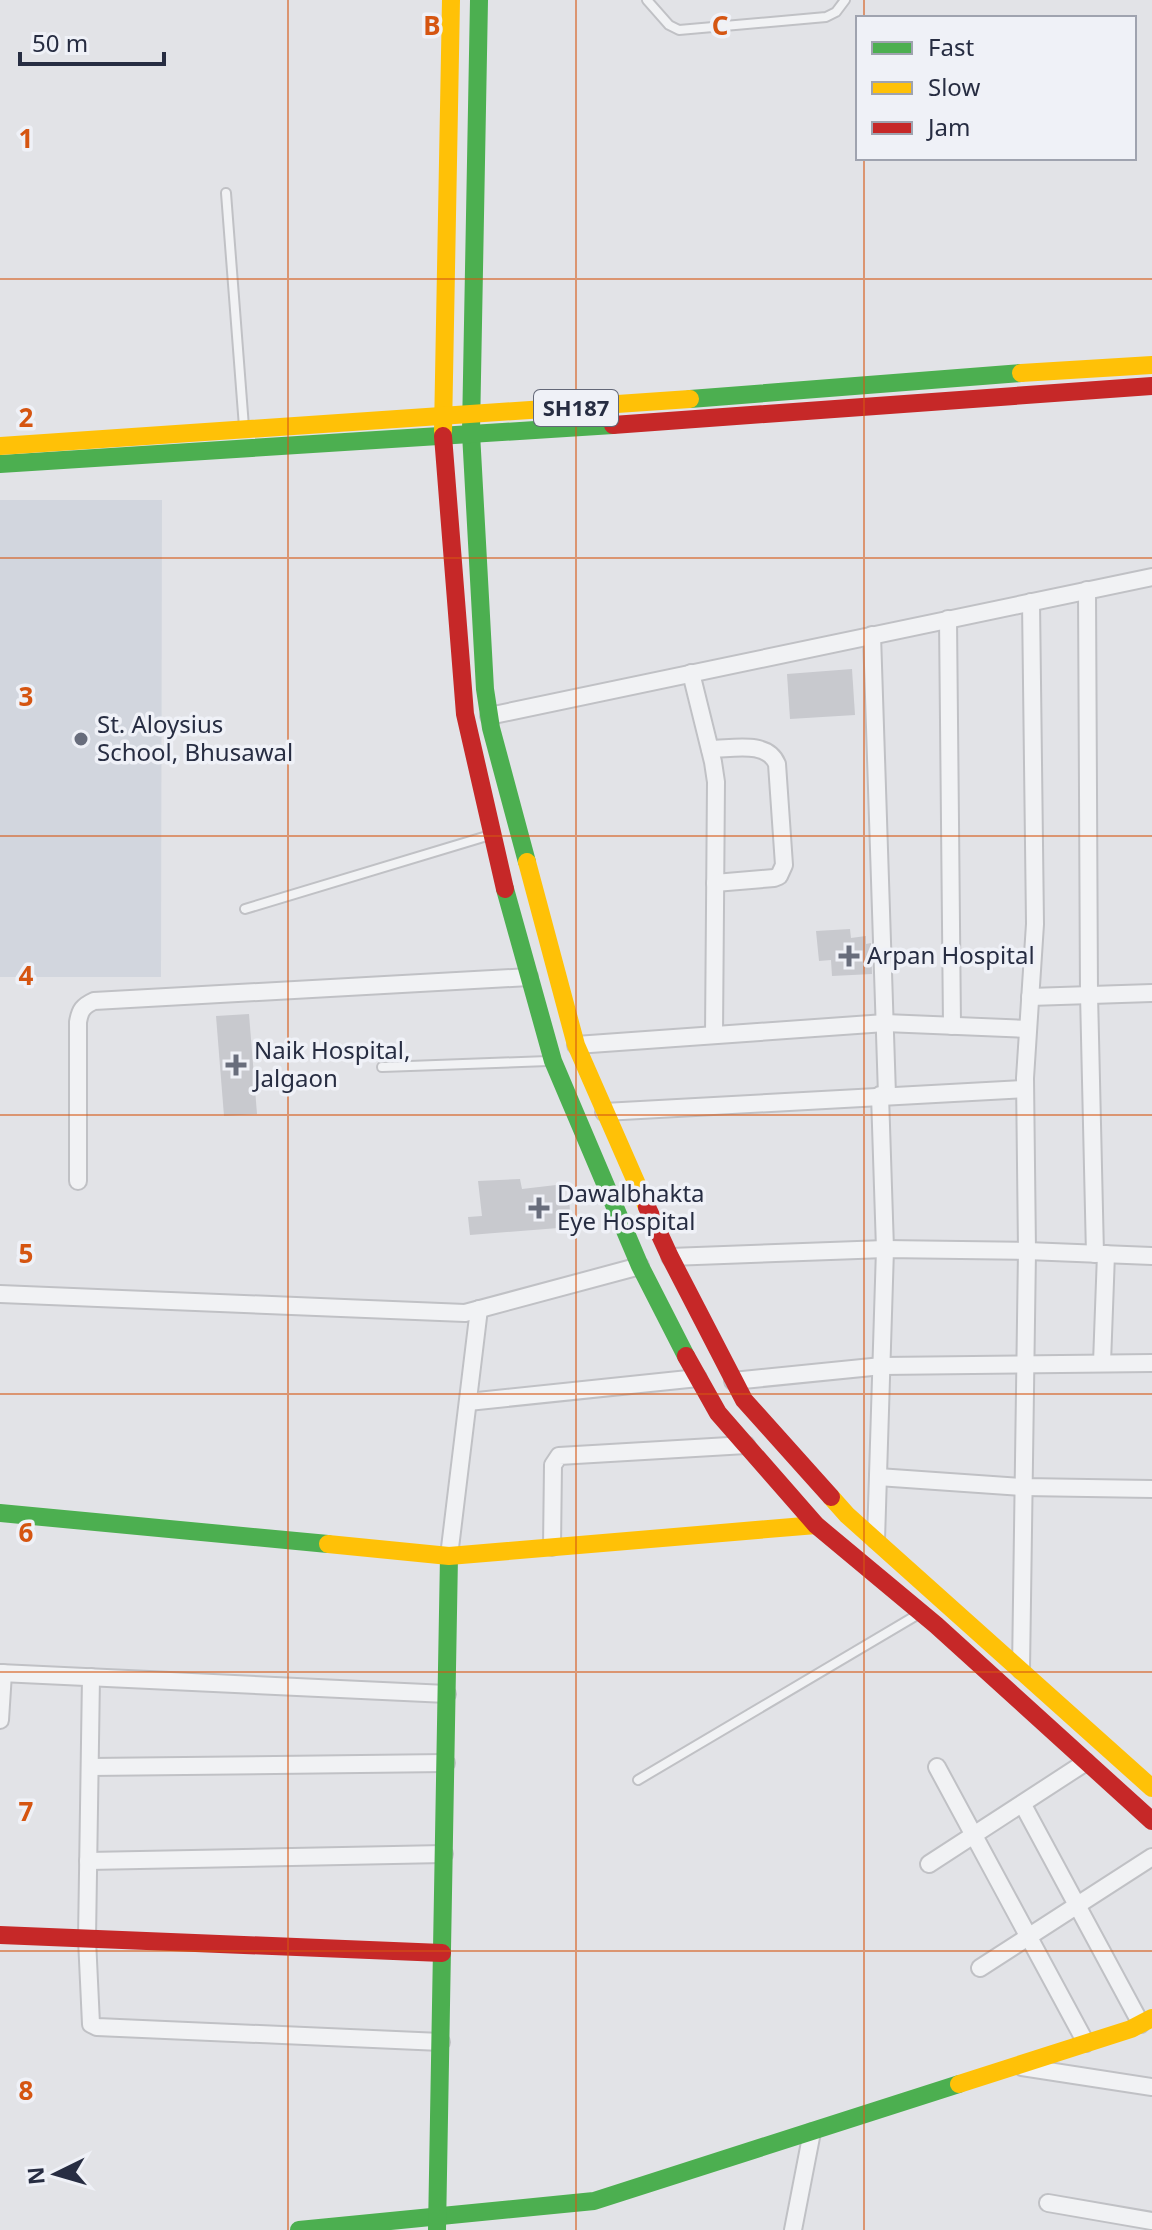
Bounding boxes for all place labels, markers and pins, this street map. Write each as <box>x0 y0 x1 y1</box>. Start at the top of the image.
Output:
place label: St. Aloysius School, Bhusawal <box>97 707 293 768</box>
marker: St. Aloysius School, Bhusawal <box>72 730 90 748</box>
place label: Arpan Hospital <box>867 938 1035 971</box>
marker: Arpan Hospital <box>838 945 860 967</box>
place label: Naik Hospital, Jalgaon <box>252 1033 410 1094</box>
marker: Naik Hospital, Jalgaon <box>225 1054 247 1076</box>
place label: Dawalbhakta Eye Hospital <box>557 1176 705 1237</box>
marker: Dawalbhakta Eye Hospital <box>528 1197 550 1219</box>

